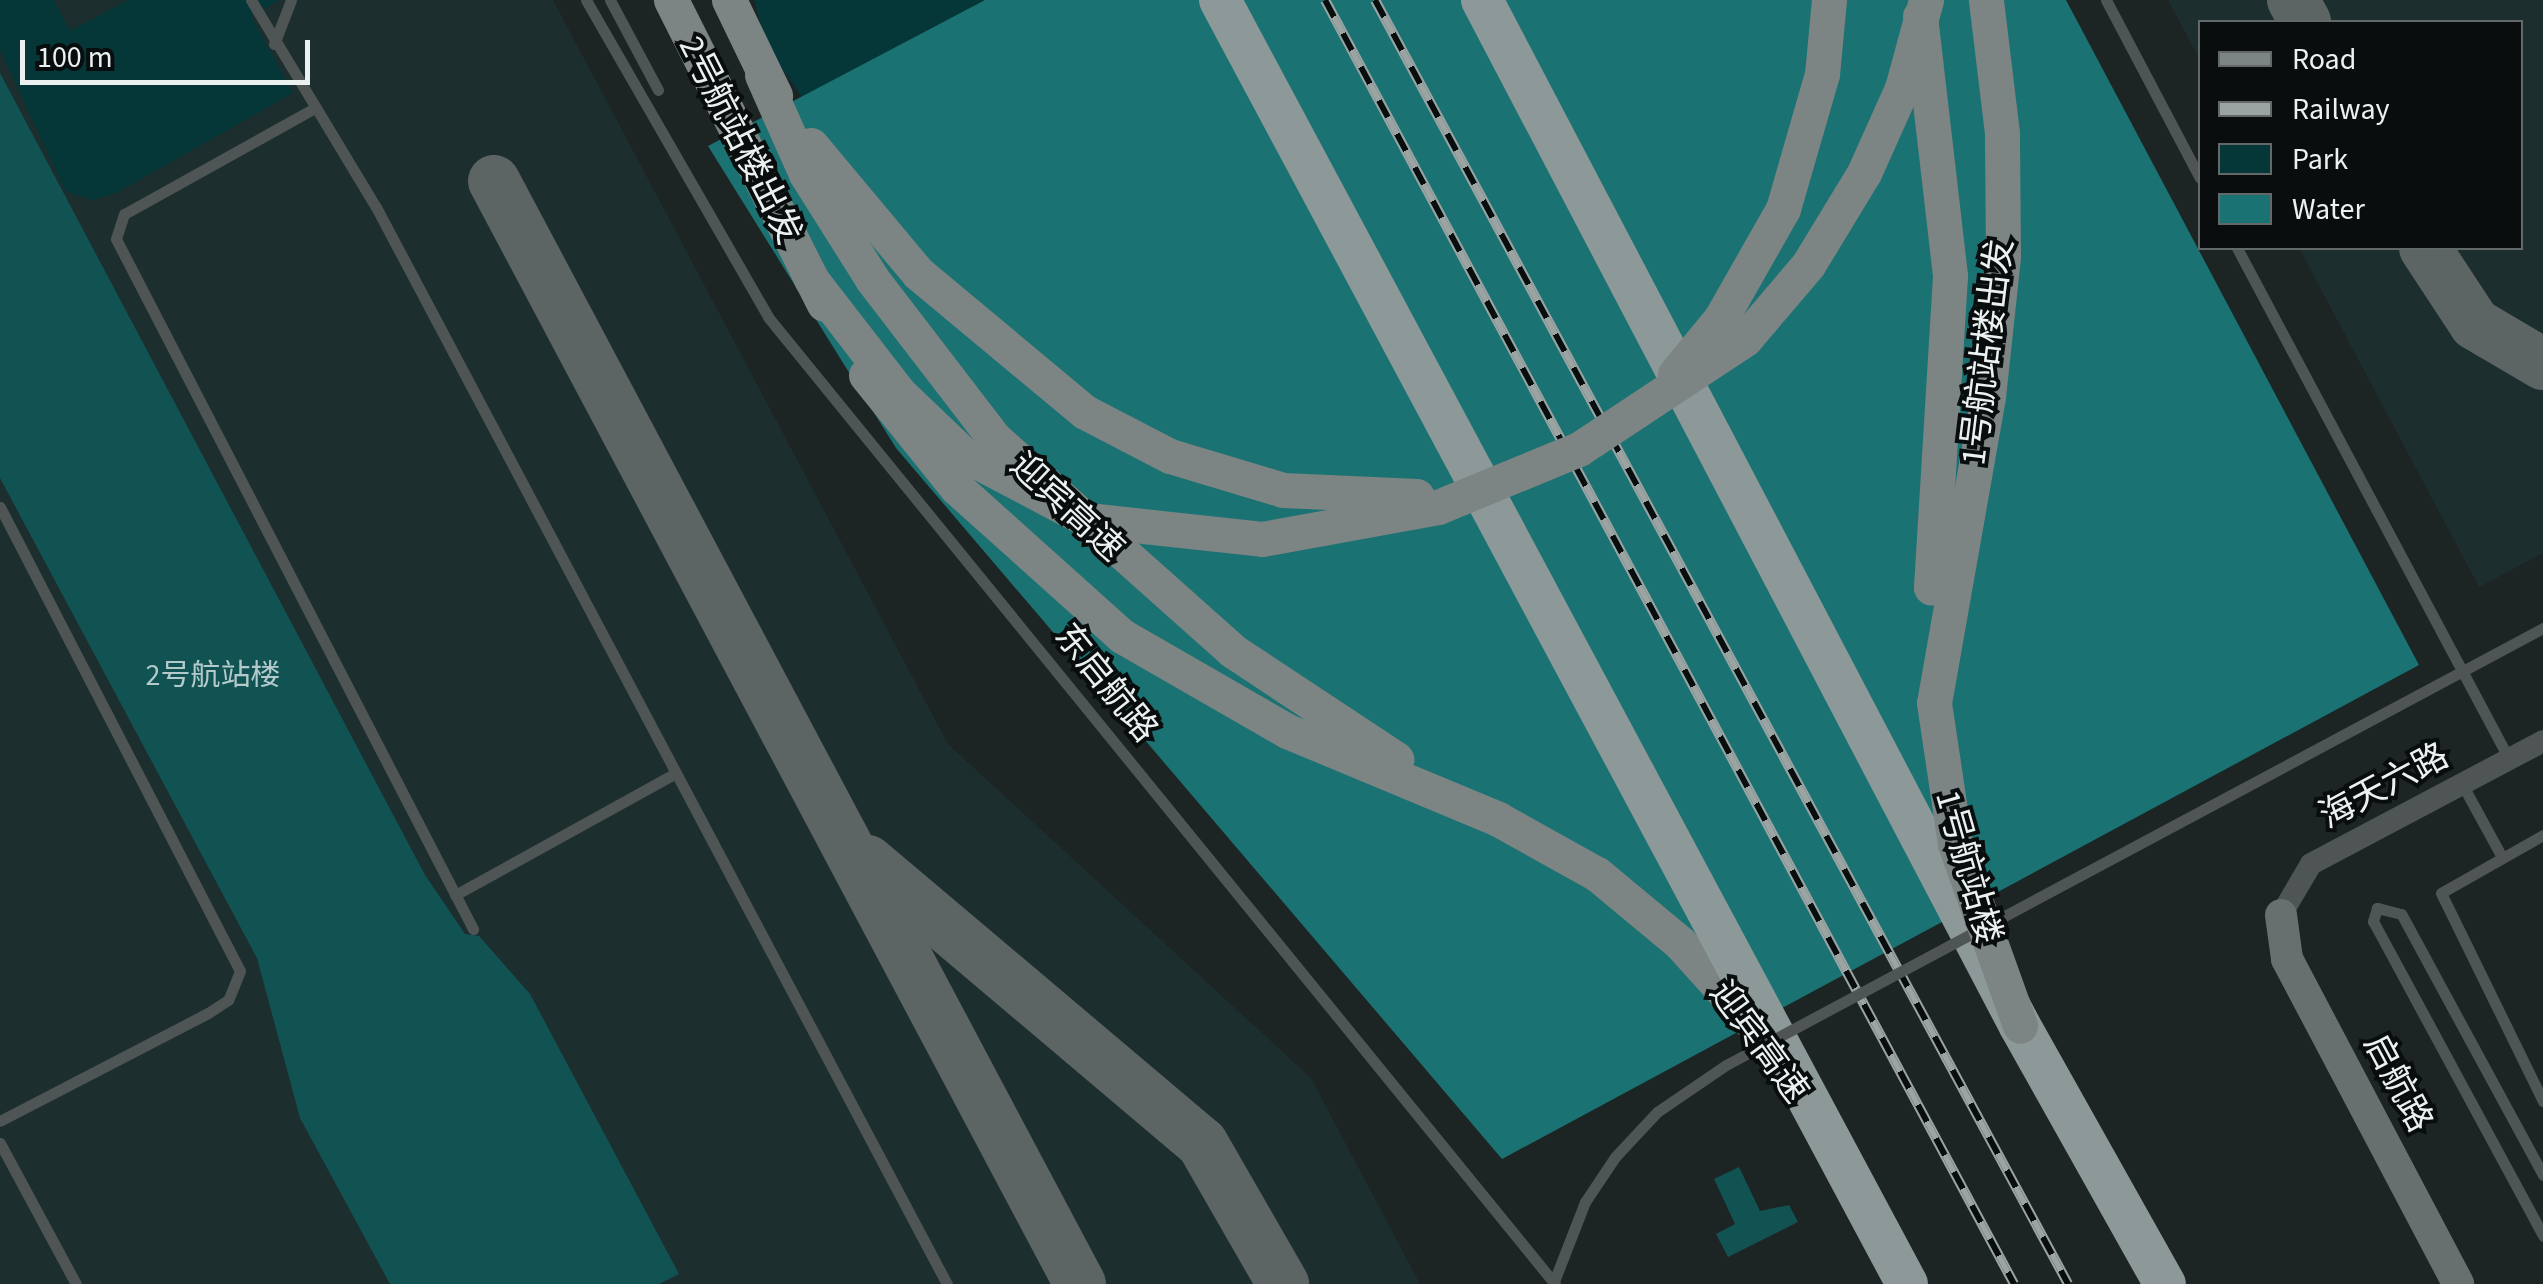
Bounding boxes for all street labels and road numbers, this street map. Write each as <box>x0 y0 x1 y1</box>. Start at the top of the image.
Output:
street label: 2号航站楼出发 <box>670 29 810 251</box>
street label: 1号航站楼出发 <box>1952 237 2022 467</box>
street label: 迎宾高速 <box>1001 444 1133 570</box>
street label: 东启航路 <box>1046 615 1166 751</box>
street label: 海天六路 <box>2312 735 2456 837</box>
street label: 1号航站楼 <box>1926 786 2010 948</box>
street label: 迎宾高速 <box>1701 973 1817 1111</box>
street label: 启航路 <box>2355 1027 2441 1139</box>

